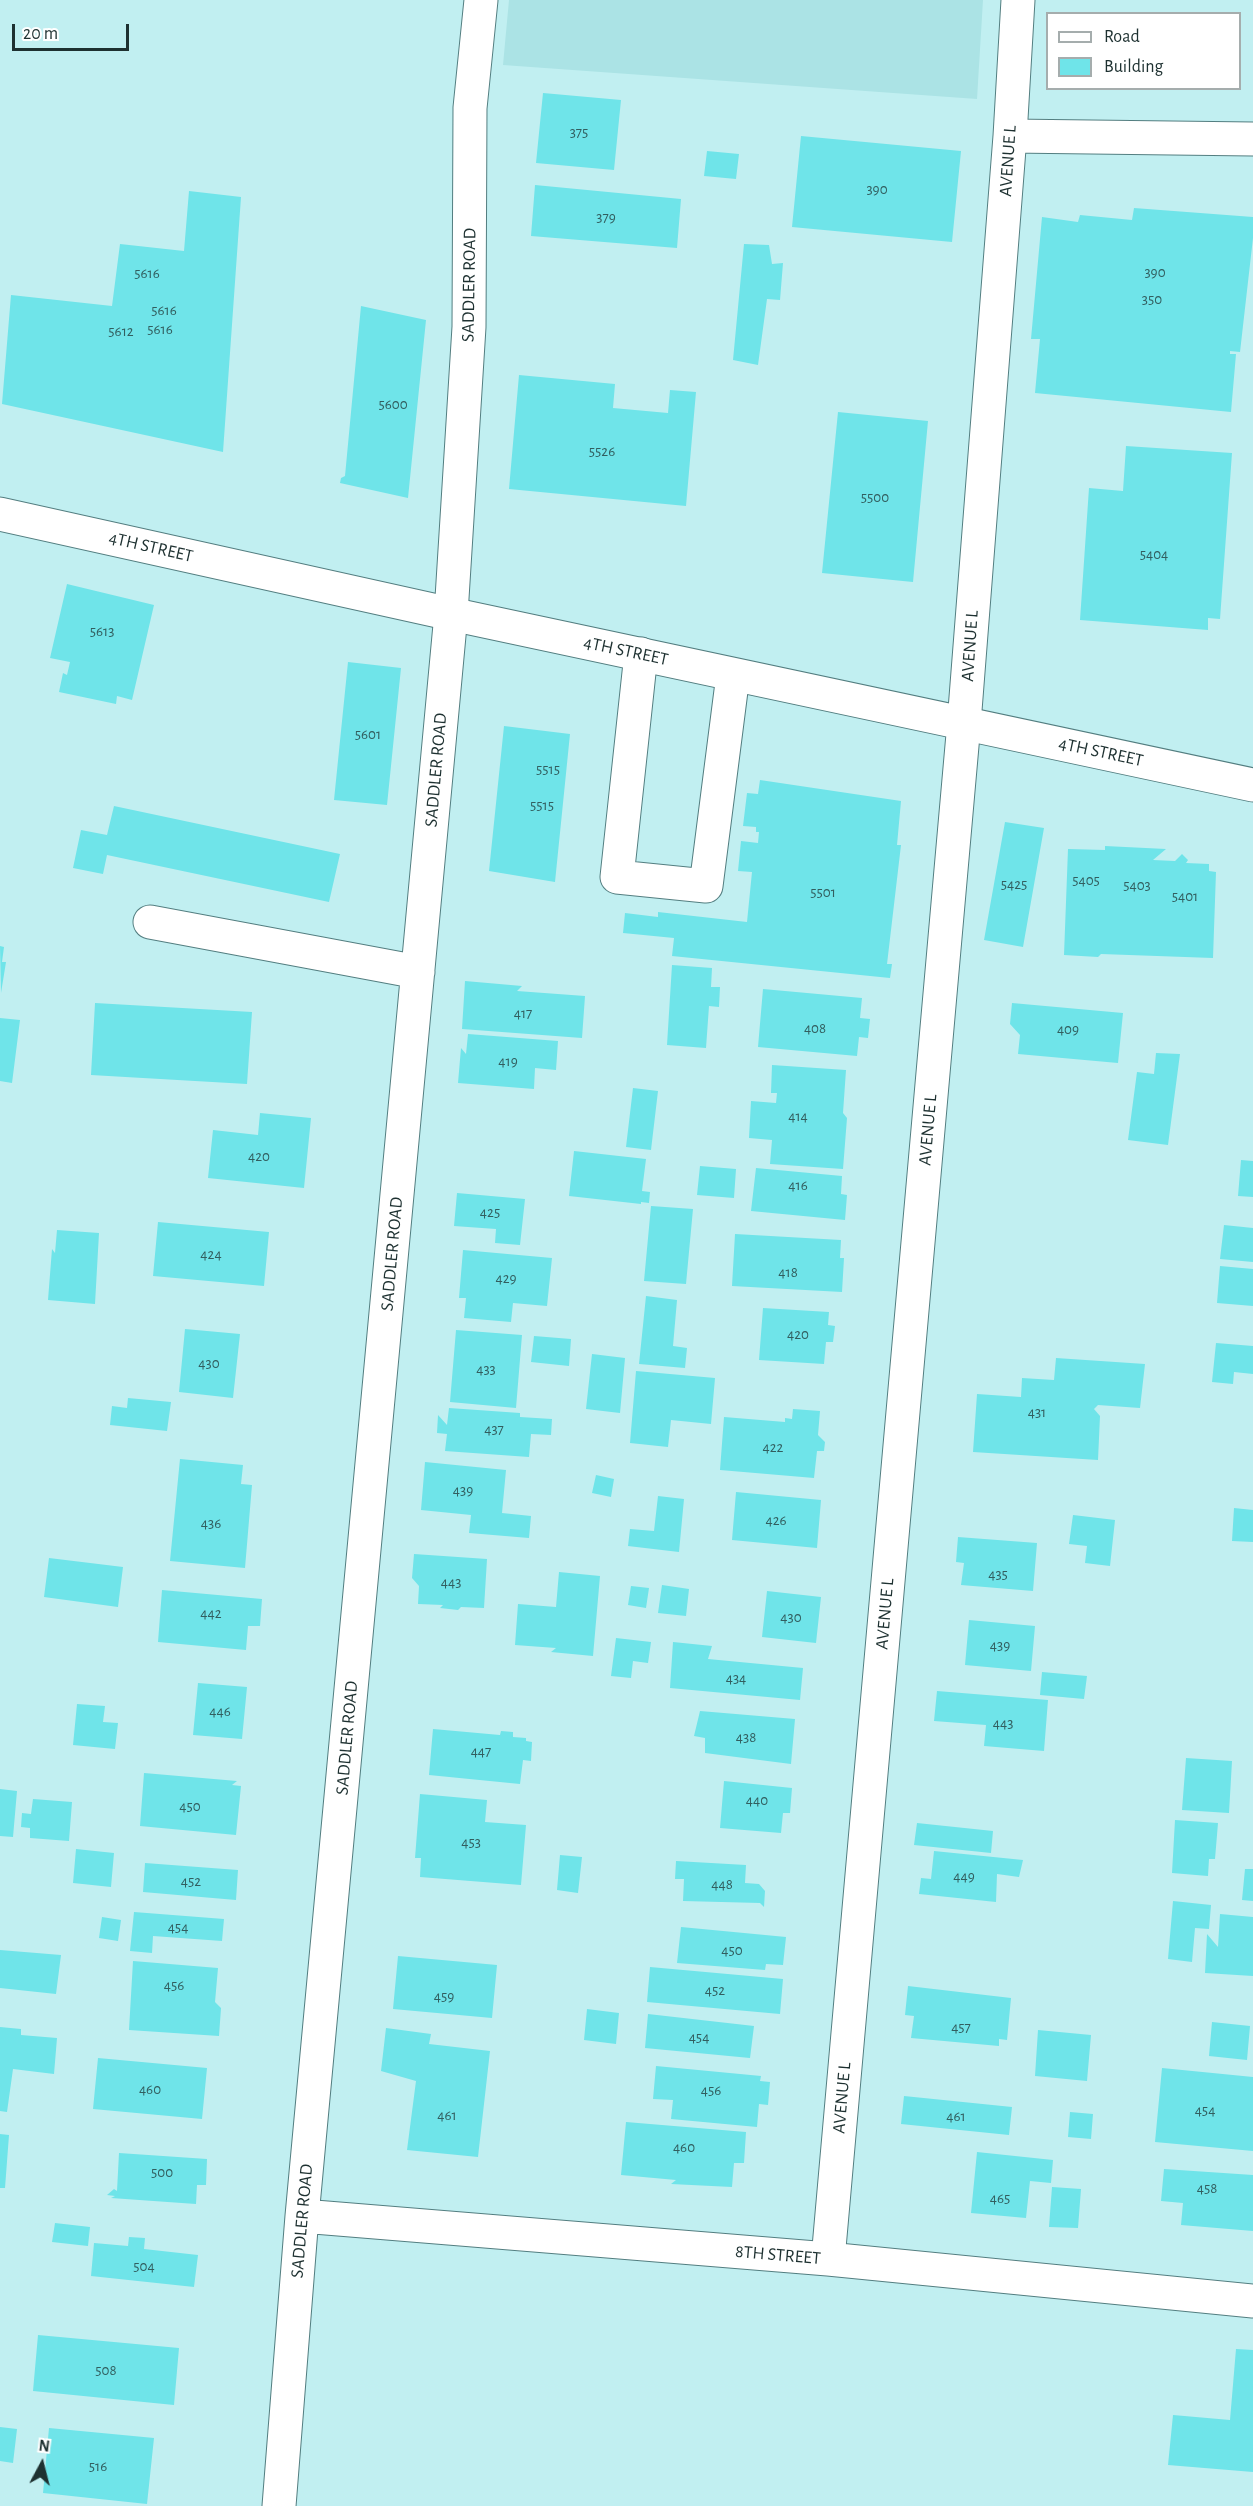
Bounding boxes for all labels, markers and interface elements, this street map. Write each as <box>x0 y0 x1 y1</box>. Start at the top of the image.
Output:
scale bar <box>15 12 132 50</box>
legend <box>1046 12 1241 90</box>
text: 20 m <box>23 25 58 43</box>
text: Road <box>1104 28 1140 46</box>
text: Building <box>1104 58 1163 76</box>
house number: 375 <box>570 123 588 141</box>
street label: AVENUE L <box>995 125 1021 197</box>
house number: 390 <box>866 180 888 198</box>
house number: 379 <box>596 208 616 226</box>
street label: SADDLER ROAD <box>457 228 481 342</box>
house number: 390 <box>1144 263 1166 281</box>
house number: 5616 <box>134 264 160 282</box>
house number: 350 <box>1142 290 1162 308</box>
house number: 5616 <box>151 301 177 319</box>
house number: 5616 <box>147 320 173 338</box>
house number: 5612 <box>108 322 134 340</box>
house number: 5600 <box>378 395 408 413</box>
house number: 5526 <box>589 442 615 460</box>
house number: 5500 <box>861 488 889 506</box>
street label: 4TH STREET <box>107 527 195 567</box>
house number: 5404 <box>1140 545 1168 563</box>
street label: AVENUE L <box>957 610 983 682</box>
house number: 5613 <box>90 622 114 640</box>
street label: 4TH STREET <box>582 632 670 670</box>
street label: SADDLER ROAD <box>420 712 452 828</box>
house number: 5601 <box>355 725 381 743</box>
street label: 4TH STREET <box>1057 733 1145 771</box>
house number: 5515 <box>536 760 560 778</box>
house number: 5515 <box>530 796 554 814</box>
house number: 5405 <box>1072 871 1100 889</box>
house number: 5425 <box>1001 875 1027 893</box>
house number: 5403 <box>1123 876 1151 894</box>
house number: 5501 <box>810 883 836 901</box>
house number: 5401 <box>1172 887 1198 905</box>
house number: 417 <box>514 1004 532 1022</box>
house number: 408 <box>804 1019 826 1037</box>
house number: 409 <box>1057 1020 1079 1038</box>
house number: 419 <box>498 1052 518 1070</box>
street label: AVENUE L <box>914 1093 942 1167</box>
house number: 414 <box>788 1107 808 1125</box>
house number: 420 <box>248 1147 270 1165</box>
house number: 416 <box>788 1176 808 1194</box>
street label: SADDLER ROAD <box>376 1196 408 1312</box>
house number: 425 <box>480 1203 500 1221</box>
house number: 424 <box>200 1245 222 1263</box>
house number: 418 <box>778 1263 798 1281</box>
house number: 429 <box>495 1269 517 1287</box>
house number: 420 <box>787 1325 809 1343</box>
house number: 430 <box>198 1354 220 1372</box>
house number: 433 <box>476 1360 496 1378</box>
house number: 431 <box>1028 1403 1046 1421</box>
house number: 437 <box>484 1420 504 1438</box>
house number: 422 <box>763 1438 783 1456</box>
house number: 439 <box>453 1481 473 1499</box>
house number: 426 <box>765 1511 787 1529</box>
house number: 436 <box>201 1514 221 1532</box>
house number: 435 <box>988 1565 1008 1583</box>
house number: 443 <box>441 1573 461 1591</box>
street label: AVENUE L <box>871 1577 899 1651</box>
house number: 442 <box>200 1604 222 1622</box>
house number: 430 <box>780 1608 802 1626</box>
house number: 439 <box>990 1636 1010 1654</box>
house number: 434 <box>726 1669 746 1687</box>
street label: SADDLER ROAD <box>331 1680 363 1796</box>
house number: 446 <box>209 1702 231 1720</box>
house number: 443 <box>993 1714 1013 1732</box>
house number: 438 <box>736 1728 756 1746</box>
house number: 447 <box>471 1742 491 1760</box>
house number: 440 <box>746 1791 768 1809</box>
house number: 450 <box>179 1797 201 1815</box>
house number: 453 <box>461 1833 481 1851</box>
house number: 449 <box>953 1867 975 1885</box>
house number: 452 <box>181 1872 201 1890</box>
house number: 448 <box>711 1875 733 1893</box>
house number: 454 <box>168 1918 188 1936</box>
house number: 450 <box>721 1941 743 1959</box>
house number: 456 <box>164 1976 184 1994</box>
house number: 452 <box>705 1981 725 1999</box>
house number: 459 <box>434 1987 454 2005</box>
house number: 457 <box>951 2018 971 2036</box>
house number: 454 <box>689 2028 709 2046</box>
street label: AVENUE L <box>828 2061 856 2135</box>
house number: 460 <box>139 2080 161 2098</box>
house number: 456 <box>701 2081 721 2099</box>
house number: 454 <box>1195 2101 1215 2119</box>
house number: 461 <box>437 2106 457 2124</box>
house number: 461 <box>946 2107 966 2125</box>
house number: 460 <box>673 2138 695 2156</box>
house number: 500 <box>151 2163 173 2181</box>
street label: SADDLER ROAD <box>286 2163 318 2279</box>
house number: 458 <box>1197 2179 1217 2197</box>
house number: 465 <box>990 2189 1010 2207</box>
street label: 8TH STREET <box>734 2241 822 2269</box>
house number: 504 <box>133 2257 155 2275</box>
house number: 508 <box>95 2361 117 2379</box>
north arrow <box>12 2434 72 2494</box>
text: N <box>38 2438 51 2455</box>
house number: 516 <box>89 2457 107 2475</box>

